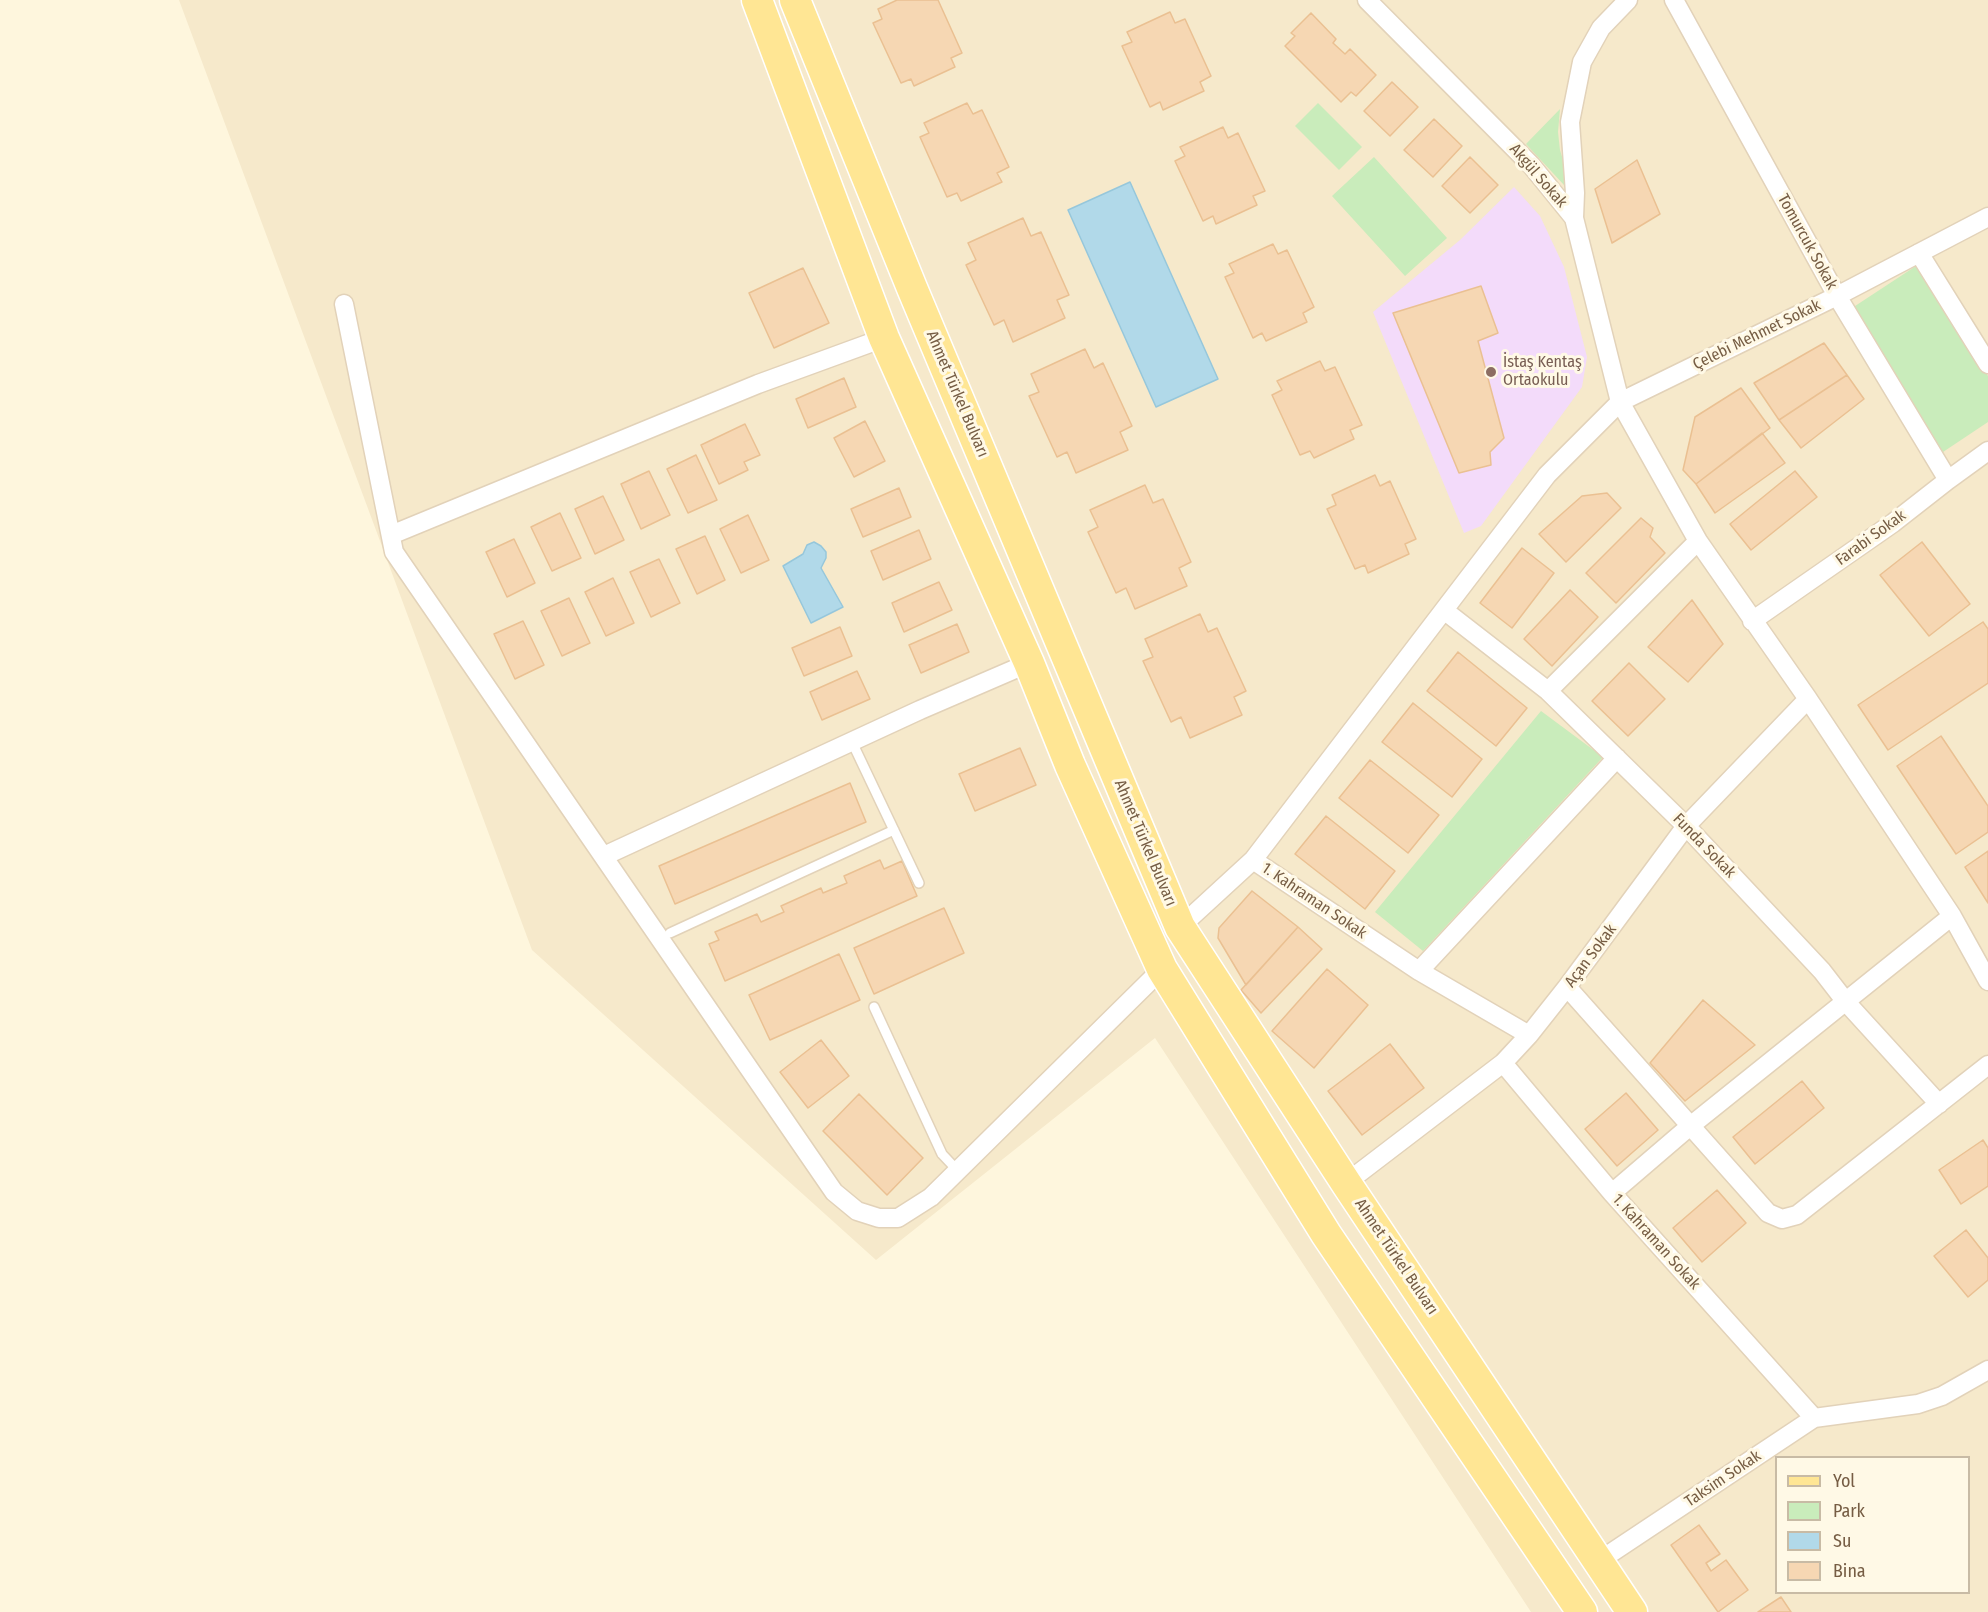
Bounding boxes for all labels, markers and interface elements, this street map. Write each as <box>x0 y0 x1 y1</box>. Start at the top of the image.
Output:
street label: Akgül Sokak <box>1505 140 1571 212</box>
street label: Tomurcuk Sokak <box>1773 191 1841 293</box>
street label: Çelebi Mehmet Sokak <box>1690 296 1824 374</box>
street label: Ahmet Türkel Bulvarı <box>922 328 992 460</box>
place label: İstaş Kentaş Ortaokulu <box>1503 353 1582 391</box>
marker: İstaş Kentaş Ortaokulu <box>1484 365 1498 379</box>
street label: Farabi Sokak <box>1832 506 1910 570</box>
street label: Ahmet Türkel Bulvarı <box>1110 777 1180 909</box>
street label: Funda Sokak <box>1669 810 1739 882</box>
street label: 1. Kahraman Sokak <box>1258 859 1370 943</box>
street label: Açan Sokak <box>1561 921 1621 991</box>
street label: 1. Kahraman Sokak <box>1608 1190 1704 1294</box>
street label: Ahmet Türkel Bulvarı <box>1350 1195 1442 1319</box>
street label: Taksim Sokak <box>1681 1447 1765 1511</box>
legend <box>1775 1456 1970 1594</box>
text: Yol <box>1833 1470 1855 1492</box>
text: Park <box>1833 1500 1865 1522</box>
text: Su <box>1833 1530 1851 1552</box>
text: Bina <box>1833 1560 1866 1582</box>

